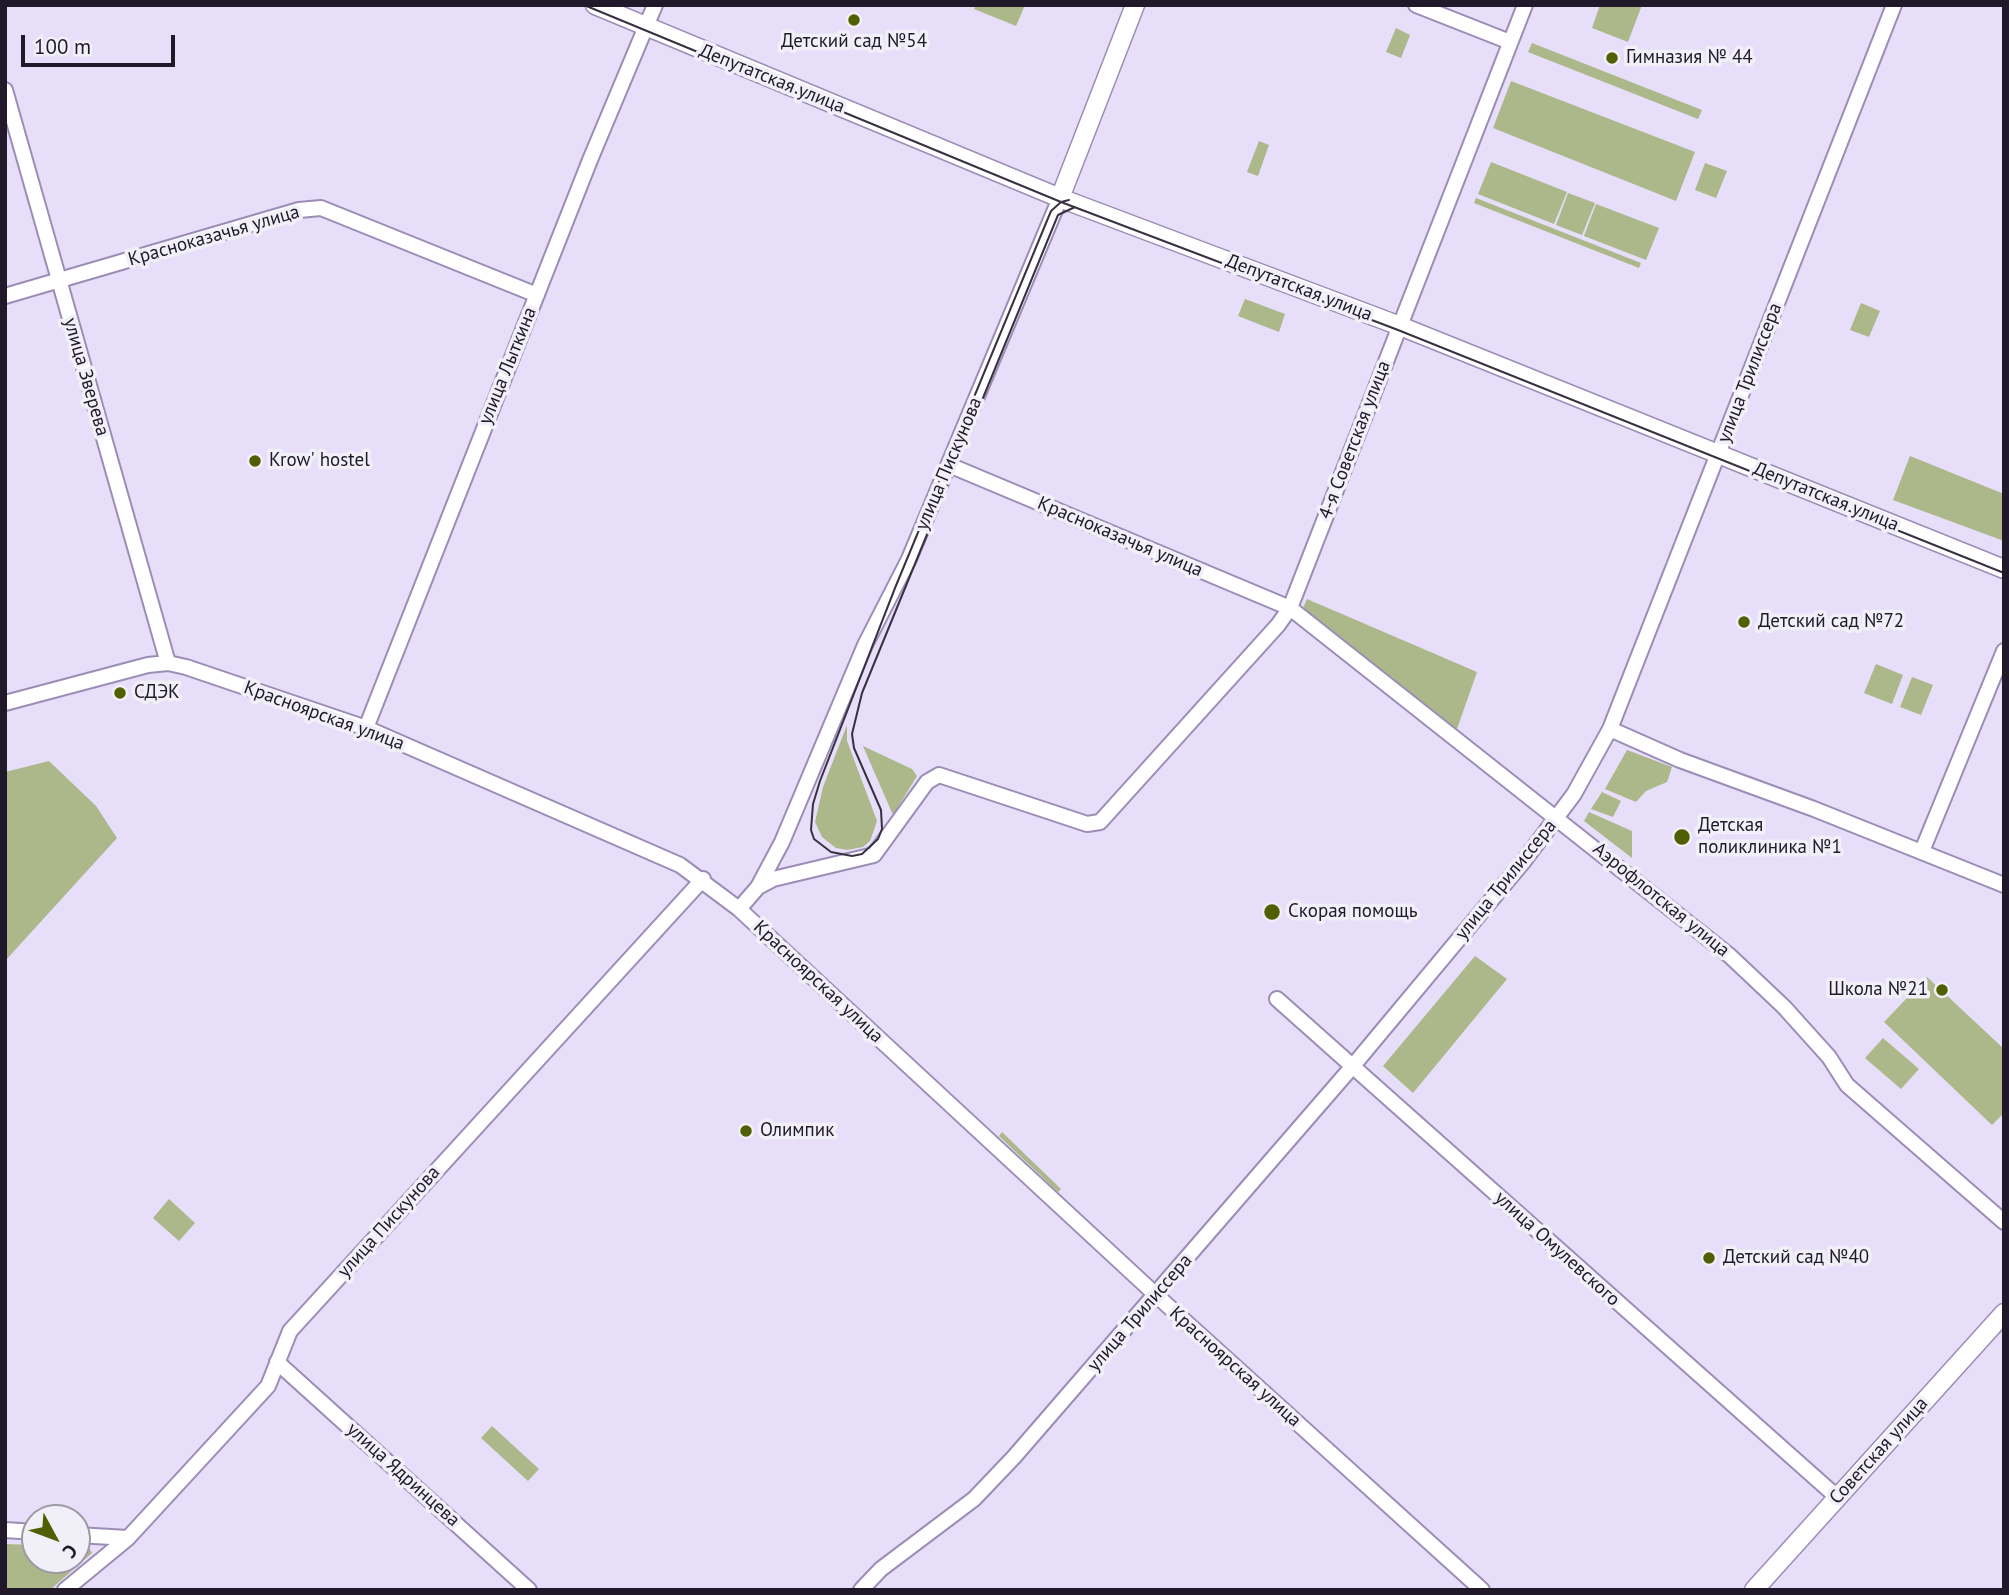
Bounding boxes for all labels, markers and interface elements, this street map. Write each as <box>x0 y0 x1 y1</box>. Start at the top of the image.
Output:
marker: Детский сад №54 <box>846 12 862 28</box>
scale bar <box>24 21 178 65</box>
place label: Детский сад №54 <box>781 31 927 53</box>
text: 100 m <box>34 33 91 60</box>
street label: Депутатская улица <box>696 39 848 119</box>
place label: Гимназия № 44 <box>1626 47 1753 69</box>
marker: Гимназия № 44 <box>1604 50 1620 66</box>
street label: Красноказачья улица <box>126 201 302 271</box>
street label: Депутатская улица <box>1223 250 1375 326</box>
street label: улица Трилиссера <box>1713 300 1787 446</box>
street label: улица Лыткина <box>474 304 542 428</box>
street label: улица Зверева <box>58 315 114 439</box>
street label: 4-я Советская улица <box>1314 358 1396 522</box>
street label: улица Пискунова <box>911 394 987 534</box>
place label: Krow' hostel <box>269 450 370 472</box>
marker: Krow' hostel <box>247 453 263 469</box>
street label: Депутатская улица <box>1750 457 1902 537</box>
street label: Красноказачья улица <box>1034 492 1206 582</box>
place label: Детский сад №72 <box>1758 611 1904 633</box>
marker: Детский сад №72 <box>1736 614 1752 630</box>
street label: Красноярская улица <box>241 676 407 756</box>
place label: СДЭК <box>134 682 180 704</box>
marker: СДЭК <box>112 685 128 701</box>
street label: улица Трилиссера <box>1451 815 1561 945</box>
place label: Детская поликлиника №1 <box>1698 815 1842 859</box>
marker: Детская поликлиника №1 <box>1672 827 1692 847</box>
street label: Аэрофлотская улица <box>1588 838 1734 962</box>
place label: Скорая помощь <box>1288 901 1418 923</box>
marker: Скорая помощь <box>1262 902 1282 922</box>
street label: Красноярская улица <box>748 916 888 1048</box>
place label: Школа №21 <box>1828 979 1928 1001</box>
marker: Школа №21 <box>1934 982 1950 998</box>
place label: Олимпик <box>760 1120 834 1142</box>
marker: Олимпик <box>738 1123 754 1139</box>
street label: улица Пискунова <box>333 1162 445 1282</box>
street label: улица Омулевского <box>1490 1187 1624 1311</box>
place label: Детский сад №40 <box>1723 1247 1869 1269</box>
street label: улица Трилиссера <box>1083 1250 1197 1376</box>
marker: Детский сад №40 <box>1701 1250 1717 1266</box>
street label: Красноярская улица <box>1165 1302 1305 1432</box>
street label: Советская улица <box>1825 1393 1933 1509</box>
street label: улица Ядринцева <box>342 1418 464 1532</box>
north arrow <box>21 1504 91 1574</box>
text: С <box>58 1540 83 1563</box>

